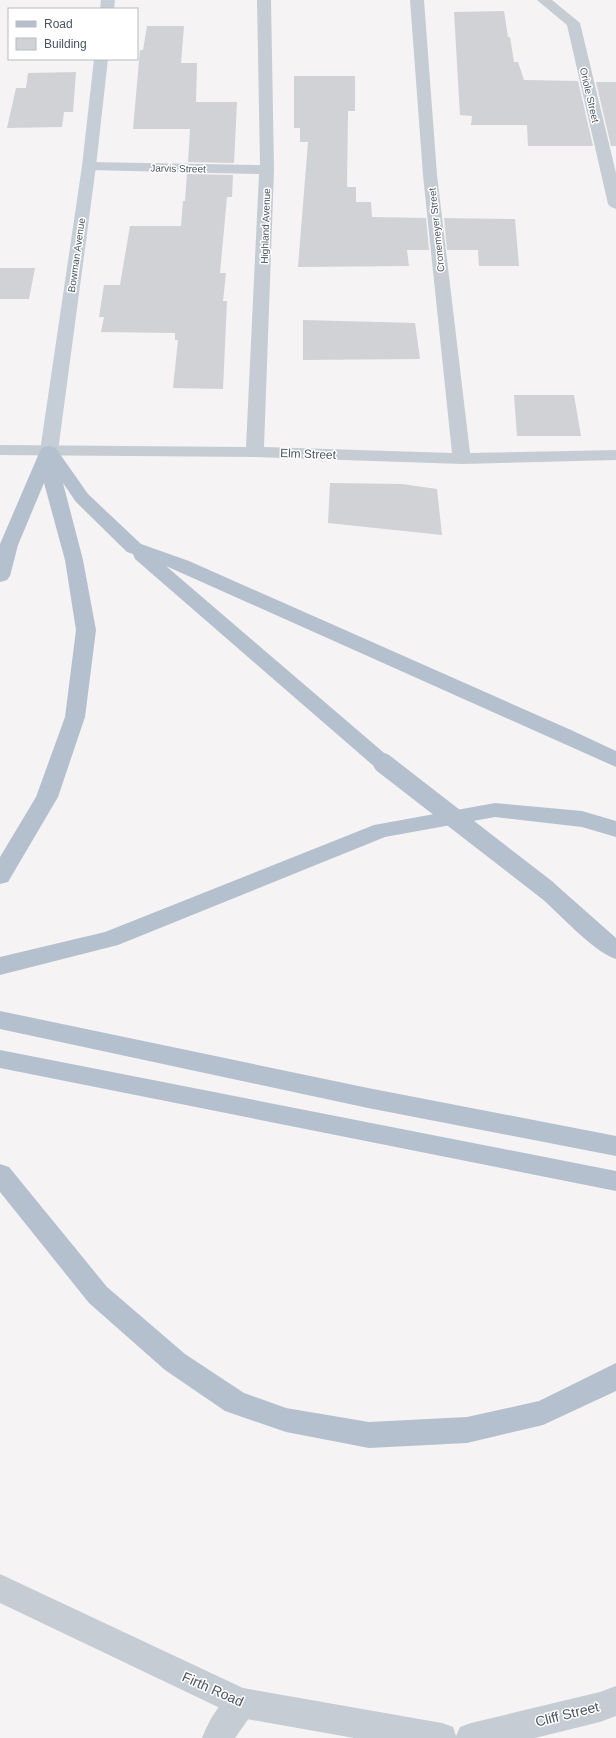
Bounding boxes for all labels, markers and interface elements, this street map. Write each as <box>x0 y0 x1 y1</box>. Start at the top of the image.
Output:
legend <box>8 8 138 60</box>
text: Road <box>44 17 73 31</box>
text: Building <box>44 37 87 51</box>
street label: Oriole Street <box>578 67 601 124</box>
street label: Jarvis Street <box>150 163 206 174</box>
street label: Cronemeyer Street <box>427 187 446 273</box>
street label: Highland Avenue <box>259 188 272 264</box>
street label: Bowman Avenue <box>66 217 87 293</box>
street label: Elm Street <box>280 446 337 462</box>
street label: Firth Road <box>180 1668 246 1710</box>
street label: Cliff Street <box>533 1698 601 1730</box>

